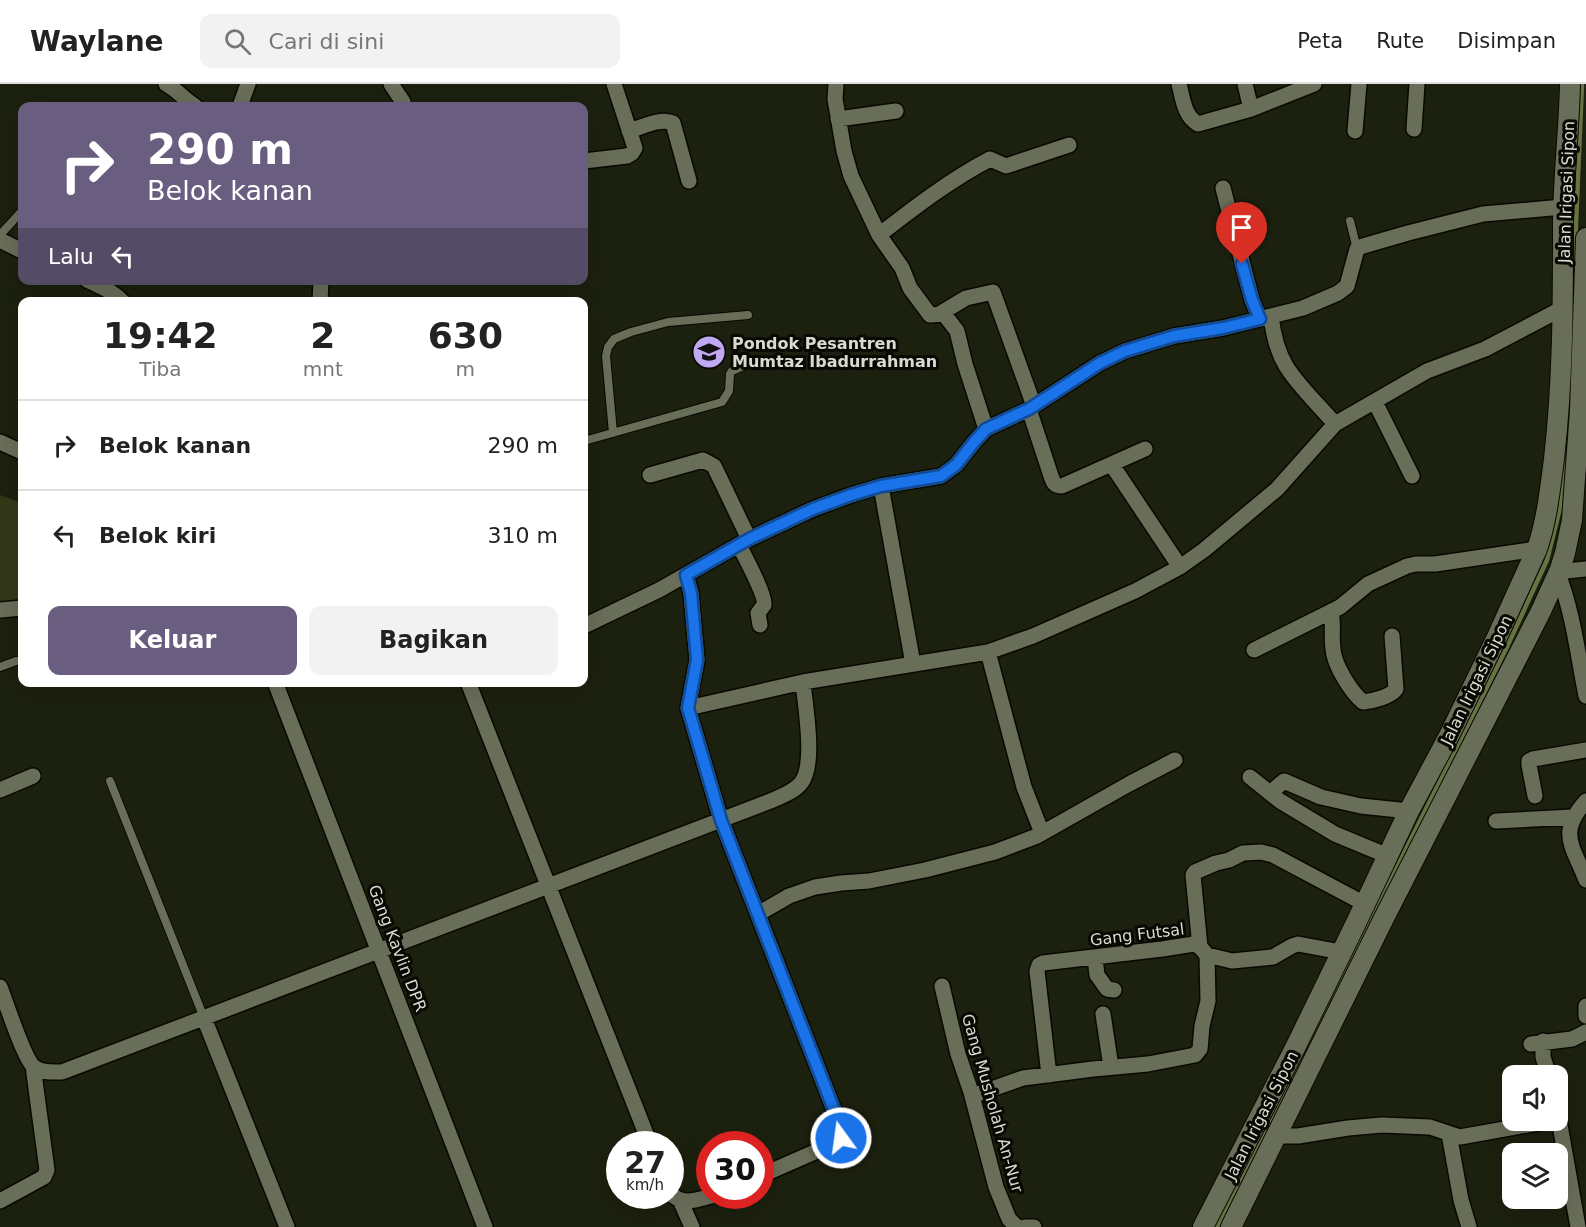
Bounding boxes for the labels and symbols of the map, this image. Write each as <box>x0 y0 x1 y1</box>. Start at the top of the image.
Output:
street label: Jalan Irigasi Sipon <box>1554 121 1578 264</box>
pin <box>1216 202 1267 264</box>
school or university icon: Pondok Pesantren Mumtaz Ibadurrahman <box>691 334 727 370</box>
place label: Pondok Pesantren Mumtaz Ibadurrahman <box>732 334 937 371</box>
street label: Jalan Irigasi Sipon <box>1436 612 1516 749</box>
street label: Gang Kavlin DPR <box>365 882 430 1014</box>
street label: Gang Futsal <box>1089 919 1185 950</box>
street label: Gang Musholah An-Nur <box>958 1012 1027 1195</box>
street label: Jalan Irigasi Sipon <box>1220 1048 1302 1184</box>
position arrow <box>809 1106 873 1170</box>
speed limit sign: 30 <box>696 1131 774 1209</box>

